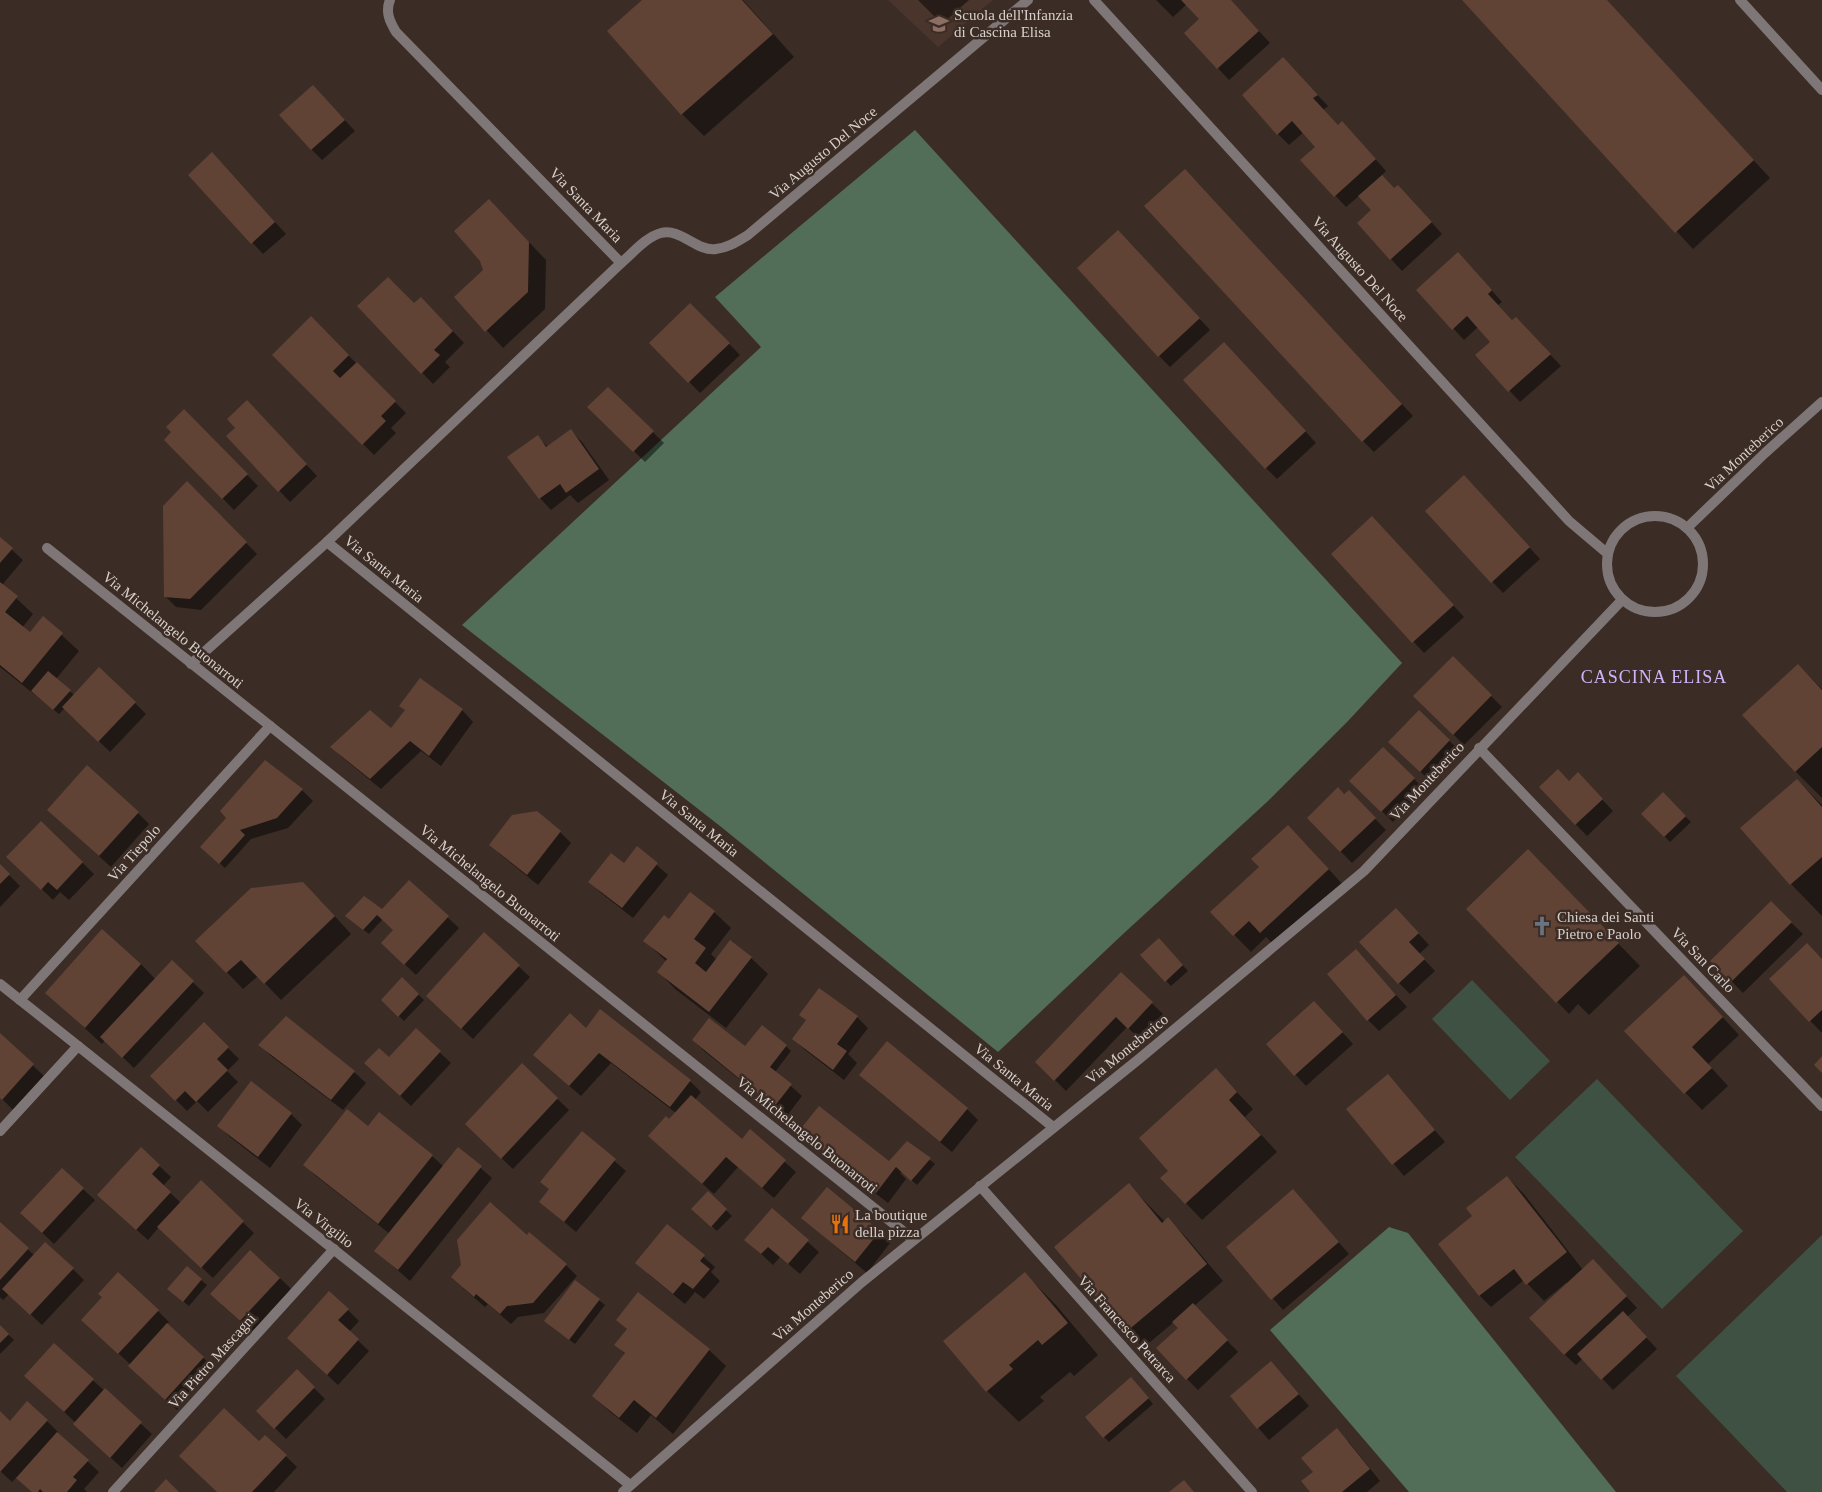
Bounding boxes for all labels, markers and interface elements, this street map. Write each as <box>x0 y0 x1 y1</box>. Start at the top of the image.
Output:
place label: Scuola dell'Infanzia di Cascina Elisa <box>954 7 1073 40</box>
school or university icon: Scuola dell'Infanzia di Cascina Elisa <box>928 13 950 35</box>
street label: Via Augusto Del Noce <box>766 103 880 203</box>
street label: Via Santa Maria <box>546 164 626 246</box>
street label: Via Augusto Del Noce <box>1309 213 1411 325</box>
street label: Via Monteberico <box>1702 414 1786 494</box>
street label: Via Santa Maria <box>341 532 427 606</box>
street label: Via Michelangelo Buonarroti <box>100 568 246 692</box>
district label: CASCINA ELISA <box>1581 667 1727 687</box>
street label: Via Monteberico <box>1387 739 1467 823</box>
street label: Via Santa Maria <box>656 786 742 860</box>
street label: Via Tiepolo <box>105 821 163 885</box>
street label: Via Michelangelo Buonarroti <box>417 821 563 945</box>
place label: Chiesa dei Santi Pietro e Paolo <box>1557 909 1655 942</box>
church icon: Chiesa dei Santi Pietro e Paolo <box>1531 915 1553 937</box>
street label: Via San Carlo <box>1668 924 1738 996</box>
street label: Via Monteberico <box>1083 1011 1171 1087</box>
street label: Via Santa Maria <box>971 1040 1057 1114</box>
street label: Via Michelangelo Buonarroti <box>734 1073 880 1197</box>
street label: Via Virgilio <box>291 1195 357 1251</box>
place label: La boutique della pizza <box>855 1207 927 1240</box>
restaurant icon: La boutique della pizza <box>829 1213 851 1235</box>
street label: Via Monteberico <box>770 1266 856 1344</box>
street label: Via Francesco Petrarca <box>1075 1272 1179 1386</box>
street label: Via Pietro Mascagni <box>165 1310 259 1412</box>

